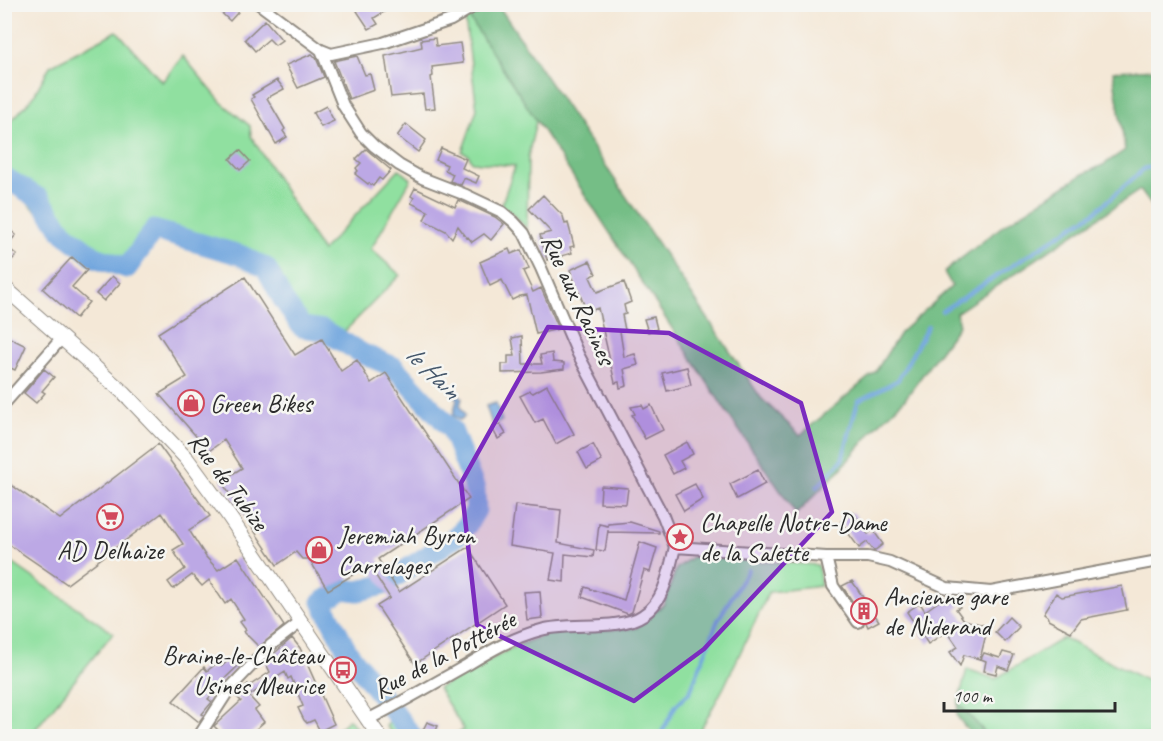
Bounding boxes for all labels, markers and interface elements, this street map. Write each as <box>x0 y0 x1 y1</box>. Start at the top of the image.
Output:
street label: Rue aux Racines <box>534 229 624 372</box>
water label: le Hain <box>398 338 470 408</box>
place label: Green Bikes <box>210 387 314 420</box>
shop icon: Green Bikes <box>176 388 206 418</box>
street label: Rue de Tubize <box>181 426 277 538</box>
supermarket icon: AD Delhaize <box>95 502 125 532</box>
place label: Chapelle Notre-Dame de la Salette <box>700 506 888 569</box>
place label: Jeremiah Byron Carrelages <box>336 519 476 582</box>
place icon: Chapelle Notre-Dame de la Salette <box>665 522 695 552</box>
place label: AD Delhaize <box>57 534 166 567</box>
shop icon: Jeremiah Byron Carrelages <box>304 535 334 565</box>
place label: Ancienne gare de Niderand <box>884 580 1009 643</box>
building icon: Ancienne gare de Niderand <box>849 596 879 626</box>
street label: Rue de la Pottérée <box>367 602 524 706</box>
place label: Braine-le-Château Usines Meurice <box>162 639 326 702</box>
bus stop icon: Braine-le-Château Usines Meurice <box>328 655 358 685</box>
scale bar <box>944 675 1115 713</box>
text: 100 m <box>953 685 994 707</box>

